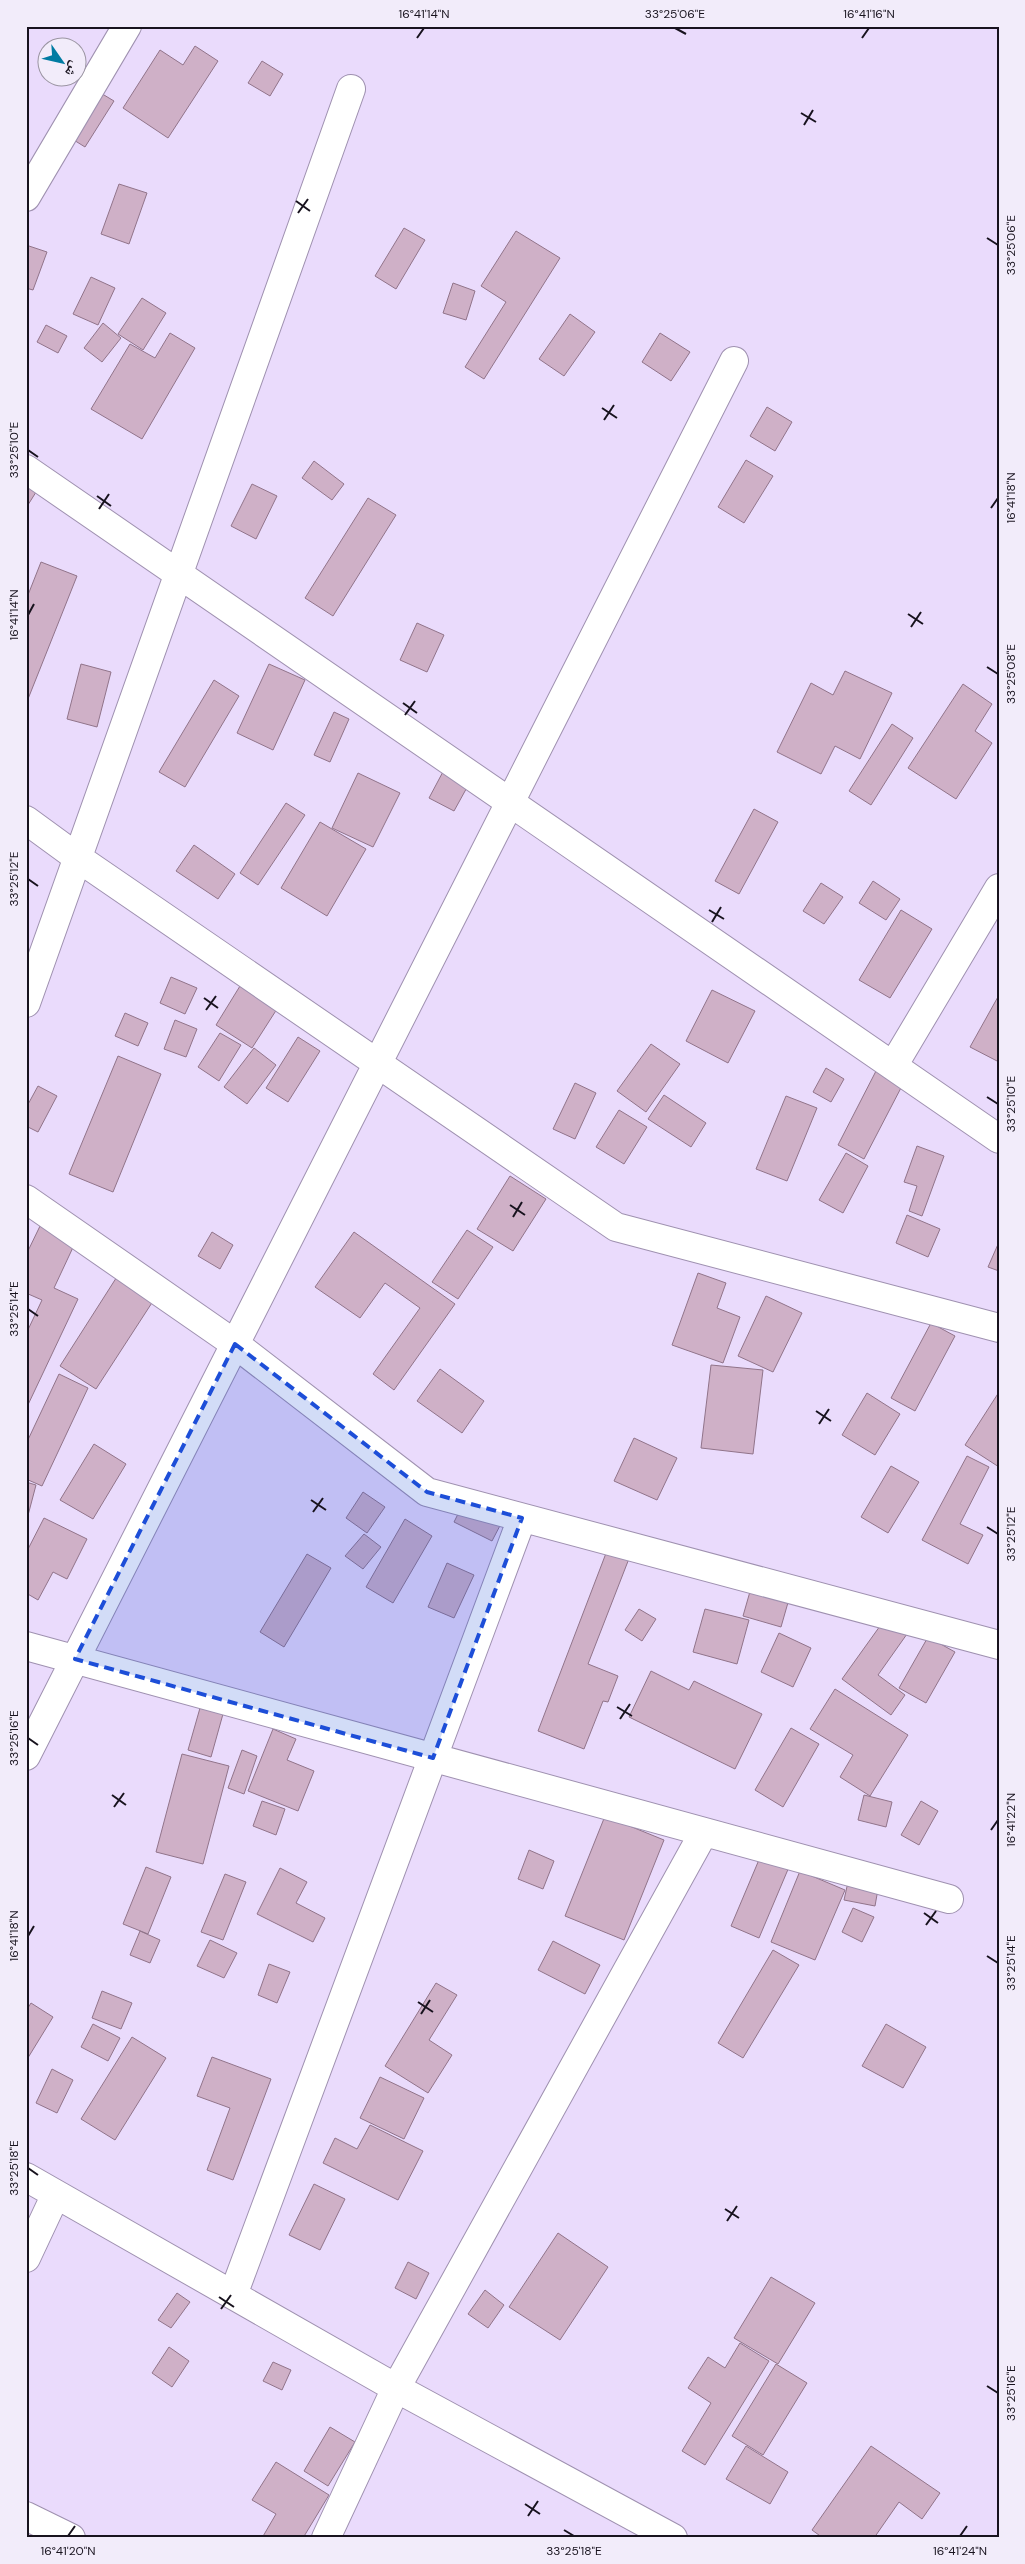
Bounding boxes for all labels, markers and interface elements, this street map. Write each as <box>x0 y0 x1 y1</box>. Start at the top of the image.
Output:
text: 16°41'14"N <box>398 6 450 22</box>
text: 33°25'06"E <box>645 6 705 22</box>
text: 16°41'16"N <box>843 6 895 22</box>
north arrow <box>38 38 88 88</box>
text: ش <box>61 58 84 81</box>
text: 33°25'06"E <box>1003 215 1019 275</box>
text: 33°25'10"E <box>6 422 22 478</box>
text: 16°41'18"N <box>1003 472 1019 524</box>
text: 16°41'14"N <box>6 589 22 641</box>
text: 33°25'08"E <box>1003 644 1019 704</box>
text: 33°25'12"E <box>6 851 22 907</box>
text: 33°25'10"E <box>1003 1076 1019 1132</box>
text: 33°25'14"E <box>6 1281 22 1337</box>
text: 33°25'12"E <box>1003 1506 1019 1562</box>
text: 33°25'16"E <box>6 1710 22 1766</box>
text: 16°41'22"N <box>1003 1793 1019 1847</box>
text: 16°41'18"N <box>6 1910 22 1962</box>
text: 33°25'14"E <box>1003 1935 1019 1991</box>
text: 33°25'18"E <box>6 2140 22 2196</box>
text: 33°25'16"E <box>1003 2365 1019 2421</box>
text: 16°41'20"N <box>40 2543 96 2559</box>
text: 33°25'18"E <box>546 2543 602 2559</box>
text: 16°41'24"N <box>933 2543 987 2559</box>

